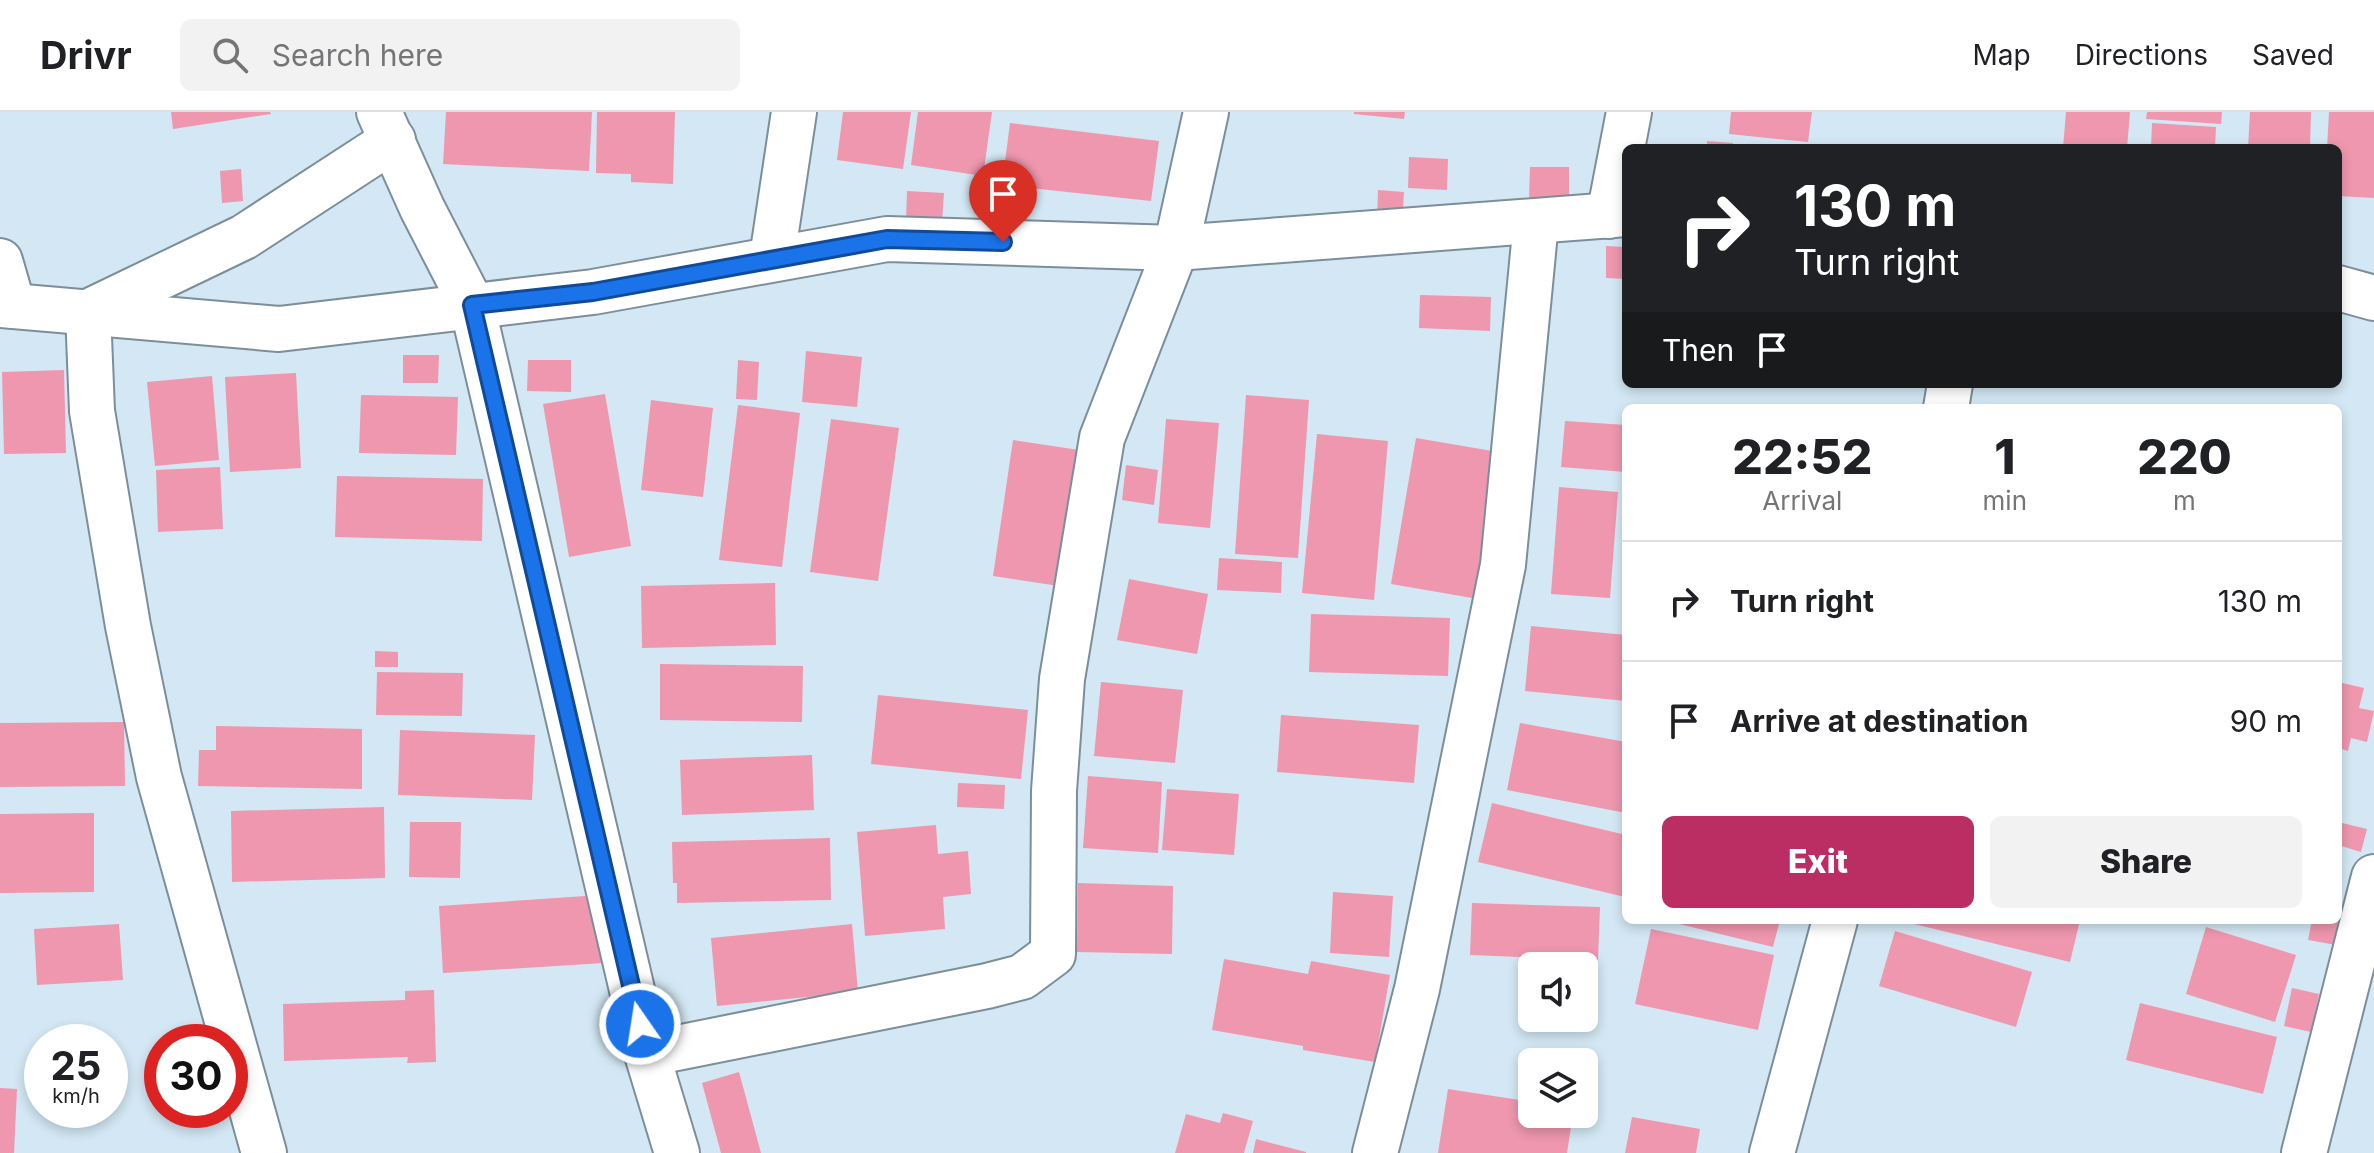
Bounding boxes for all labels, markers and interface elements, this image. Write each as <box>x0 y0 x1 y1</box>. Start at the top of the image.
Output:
search box <box>180 19 740 91</box>
text: Drivr <box>40 32 132 78</box>
icon: search <box>208 33 252 77</box>
text: Search here <box>272 37 443 73</box>
text: Map <box>1972 38 2031 72</box>
text: Directions <box>2075 38 2208 72</box>
text: Saved <box>2252 38 2334 72</box>
pin <box>969 160 1037 242</box>
icon: arrive <box>981 172 1025 216</box>
text: 130 m <box>1794 172 1956 240</box>
icon: right <box>1662 176 1766 280</box>
text: Turn right <box>1794 240 1959 284</box>
icon: arrive <box>1750 328 1794 372</box>
text: Then <box>1662 332 1734 368</box>
text: 22:52 <box>1732 427 1872 486</box>
text: 1 <box>1994 427 2015 486</box>
text: 220 <box>2137 427 2232 486</box>
text: Arrival <box>1762 485 1842 516</box>
text: min <box>1983 485 2027 516</box>
text: m <box>2173 485 2196 516</box>
icon: right <box>1662 579 1706 623</box>
text: Turn right <box>1730 583 1874 619</box>
text: 130 m <box>2218 583 2302 619</box>
icon: arrive <box>1662 699 1706 743</box>
text: Arrive at destination <box>1730 703 2028 739</box>
text: 90 m <box>2230 703 2302 739</box>
button: Exit <box>1662 816 1974 908</box>
button: Share <box>1990 816 2302 908</box>
map controls <box>1518 952 1598 1128</box>
button: sound <box>1518 952 1598 1032</box>
position arrow <box>598 982 682 1066</box>
speed limit sign: 30 <box>144 1024 248 1128</box>
text: 25 <box>51 1041 101 1090</box>
button: layers <box>1518 1048 1598 1128</box>
text: km/h <box>52 1084 100 1108</box>

